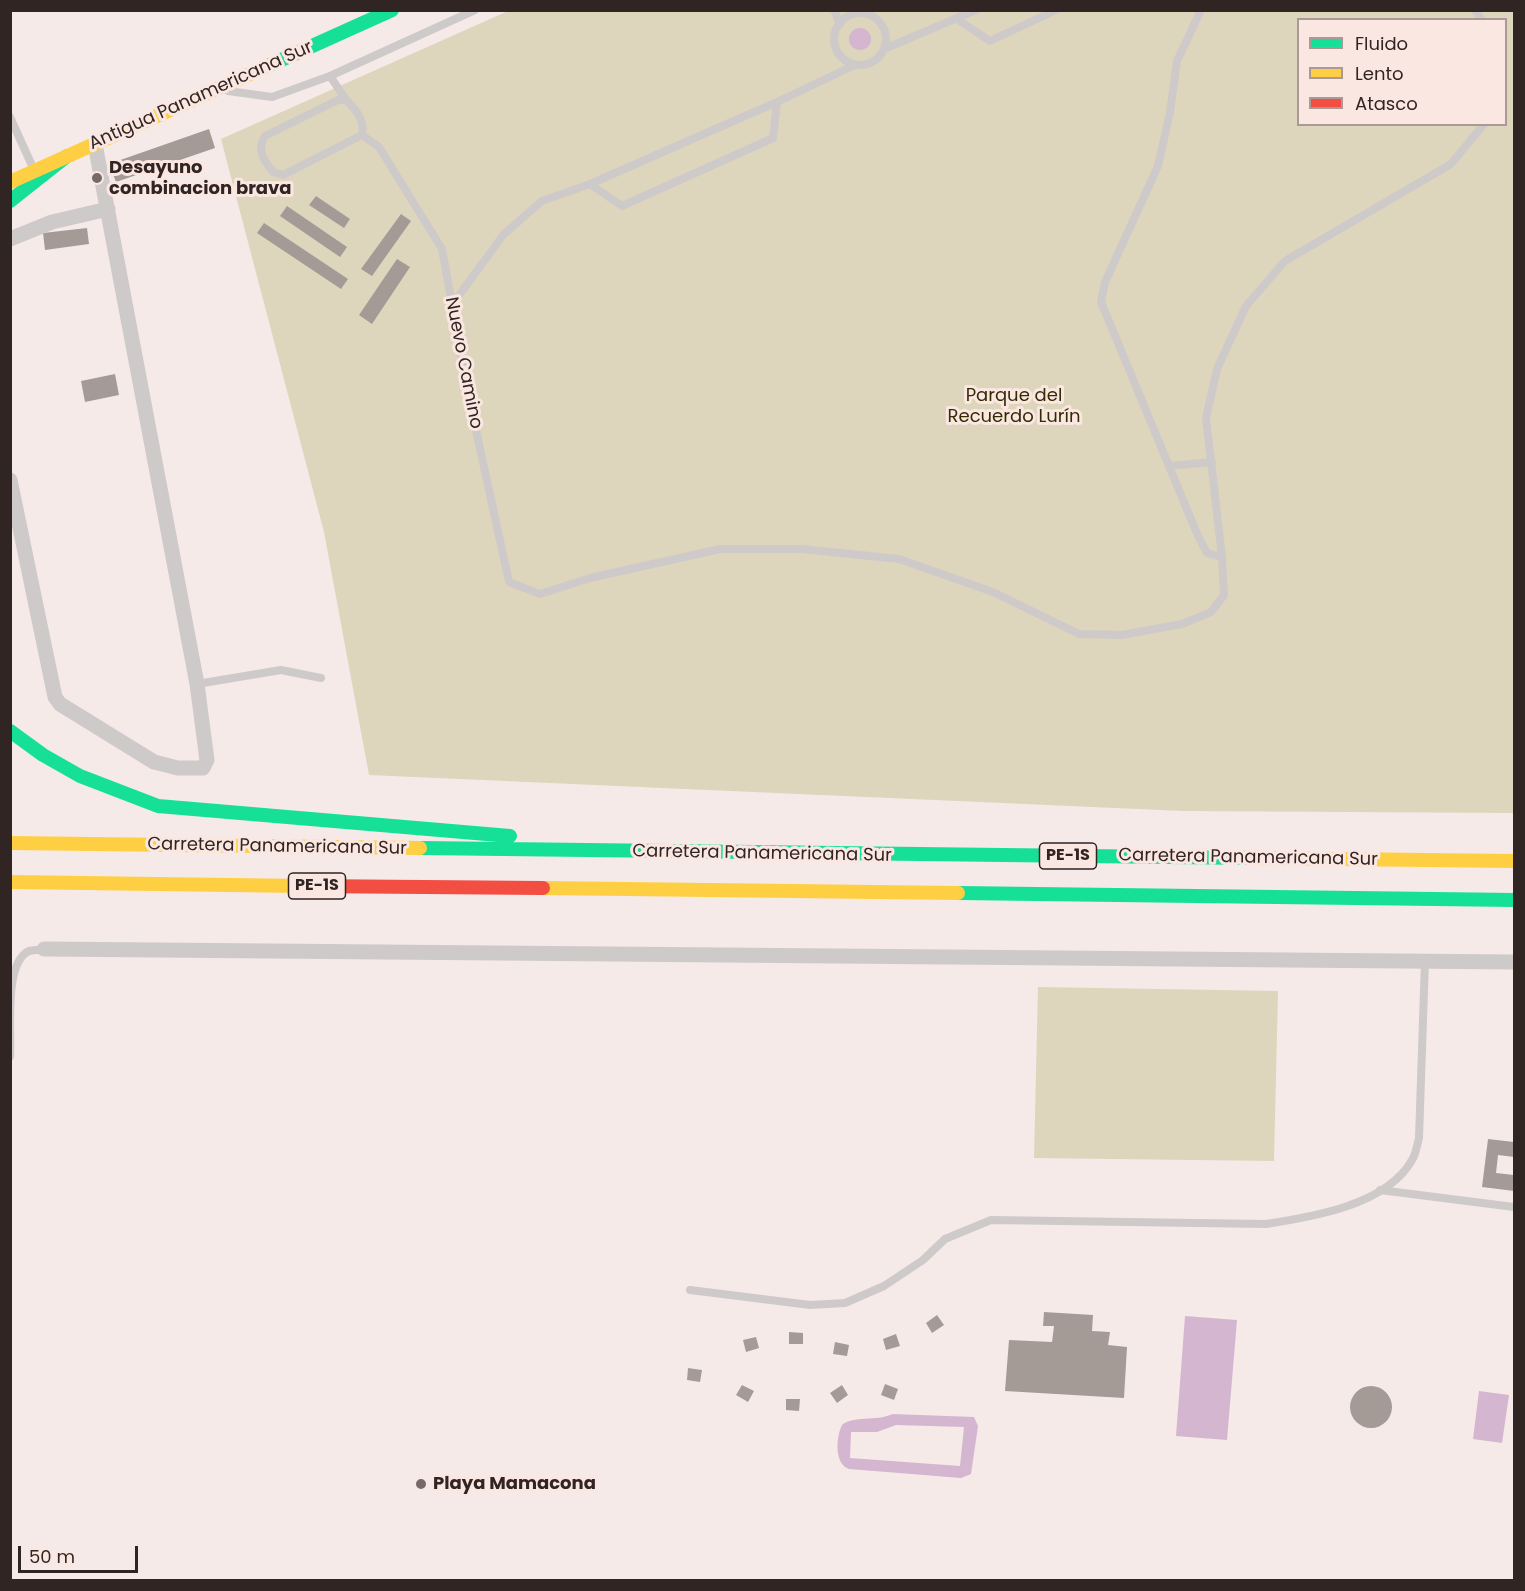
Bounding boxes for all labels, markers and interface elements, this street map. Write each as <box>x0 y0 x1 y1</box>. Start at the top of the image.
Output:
legend <box>1297 18 1507 126</box>
text: Fluido <box>1355 31 1408 56</box>
street label: Antigua Panamericana Sur <box>86 37 316 155</box>
text: Lento <box>1355 61 1404 86</box>
text: Atasco <box>1355 91 1418 116</box>
place label: Desayuno combinacion brava <box>109 157 292 200</box>
marker: Desayuno combinacion brava <box>90 171 104 185</box>
street label: Nuevo Camino <box>440 295 486 431</box>
park label: Parque del Recuerdo Lurín <box>948 385 1080 428</box>
street label: Carretera Panamericana Sur <box>147 834 407 860</box>
street label: Carretera Panamericana Sur <box>632 841 892 867</box>
road number: PE-1S <box>1040 843 1096 869</box>
street label: Carretera Panamericana Sur <box>1118 845 1378 871</box>
road number: PE-1S <box>288 873 346 899</box>
place label: Playa Mamacona <box>433 1473 596 1495</box>
marker: Playa Mamacona <box>414 1477 428 1491</box>
scale bar <box>21 1534 141 1572</box>
text: 50 m <box>29 1544 75 1569</box>

